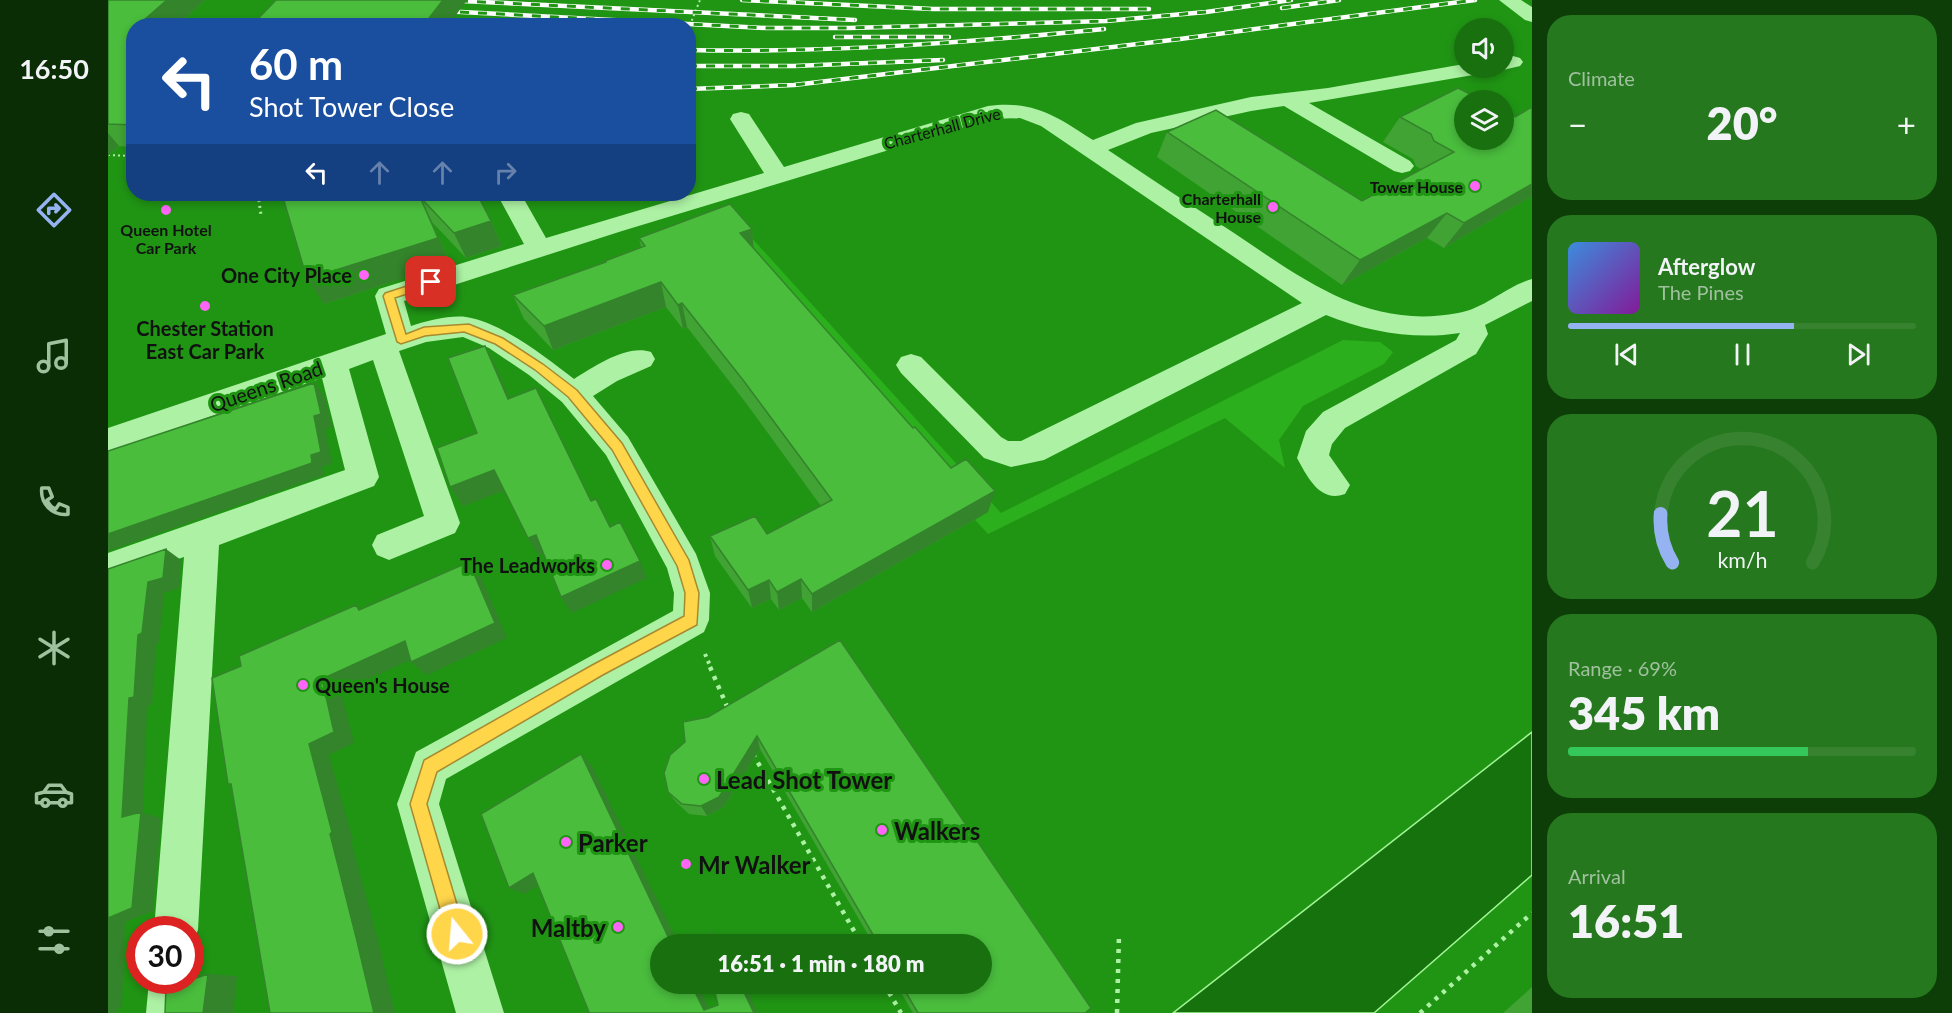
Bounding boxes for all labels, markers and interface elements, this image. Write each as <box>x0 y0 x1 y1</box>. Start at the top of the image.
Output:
map controls <box>1454 18 1514 150</box>
button: sound <box>1454 18 1514 78</box>
text: 60 m <box>249 39 343 89</box>
icon: left <box>150 42 228 120</box>
text: 16:50 <box>19 52 89 85</box>
text: Climate <box>1568 66 1635 90</box>
text: Shot Tower Close <box>249 90 454 123</box>
button: layers <box>1454 90 1514 150</box>
text: 20° <box>1707 96 1777 150</box>
street label: Charterhall Drive <box>882 103 1002 153</box>
text: − <box>1568 104 1587 144</box>
text: + <box>1897 104 1916 144</box>
icon: left <box>300 156 333 189</box>
icon: ahead <box>363 156 396 189</box>
icon: ahead <box>426 156 459 189</box>
icon: right <box>489 156 522 189</box>
place label: Tower House <box>1370 177 1463 196</box>
marker: Tower House <box>1468 179 1482 193</box>
icon: directions <box>33 189 75 231</box>
place label: Charterhall House <box>1182 189 1261 226</box>
marker: Charterhall House <box>1266 200 1280 214</box>
marker: Queen Hotel Car Park <box>159 203 173 217</box>
place label: Queen Hotel Car Park <box>120 220 212 257</box>
text: Afterglow <box>1658 253 1755 280</box>
pin <box>405 256 456 307</box>
place label: One City Place <box>221 263 352 287</box>
icon: arrive <box>414 265 447 298</box>
marker: One City Place <box>357 268 371 282</box>
text: The Pines <box>1658 280 1744 304</box>
marker: Chester Station East Car Park <box>198 299 212 313</box>
place label: Chester Station East Car Park <box>136 316 274 363</box>
icon: music <box>33 335 75 377</box>
icon: previous <box>1610 338 1643 371</box>
icon: pause <box>1726 338 1759 371</box>
icon: next <box>1842 338 1875 371</box>
street label: Queens Road <box>207 356 325 416</box>
text: 21 <box>1706 476 1778 551</box>
icon: phone <box>33 481 75 523</box>
text: km/h <box>1717 548 1767 574</box>
place label: The Leadworks <box>460 553 595 577</box>
marker: The Leadworks <box>600 558 614 572</box>
icon: climate <box>33 627 75 669</box>
text: Range · 69% <box>1568 656 1677 680</box>
place label: Queen's House <box>315 673 450 697</box>
marker: Queen's House <box>296 678 310 692</box>
text: 345 km <box>1568 686 1720 740</box>
place label: Lead Shot Tower <box>716 765 892 794</box>
marker: Lead Shot Tower <box>697 772 711 786</box>
icon: car <box>33 773 75 815</box>
place label: Walkers <box>894 816 980 845</box>
marker: Walkers <box>875 823 889 837</box>
place label: Parker <box>578 828 648 857</box>
marker: Parker <box>559 835 573 849</box>
place label: Mr Walker <box>698 850 811 879</box>
marker: Mr Walker <box>679 857 693 871</box>
text: Arrival <box>1568 864 1626 888</box>
text: 16:51 <box>1568 894 1684 948</box>
position arrow <box>425 902 489 966</box>
place label: Maltby <box>531 913 606 942</box>
speed limit sign: 30 <box>126 916 204 994</box>
icon: filters <box>33 919 75 961</box>
marker: Maltby <box>611 920 625 934</box>
text: 16:51 · 1 min · 180 m <box>718 950 924 977</box>

